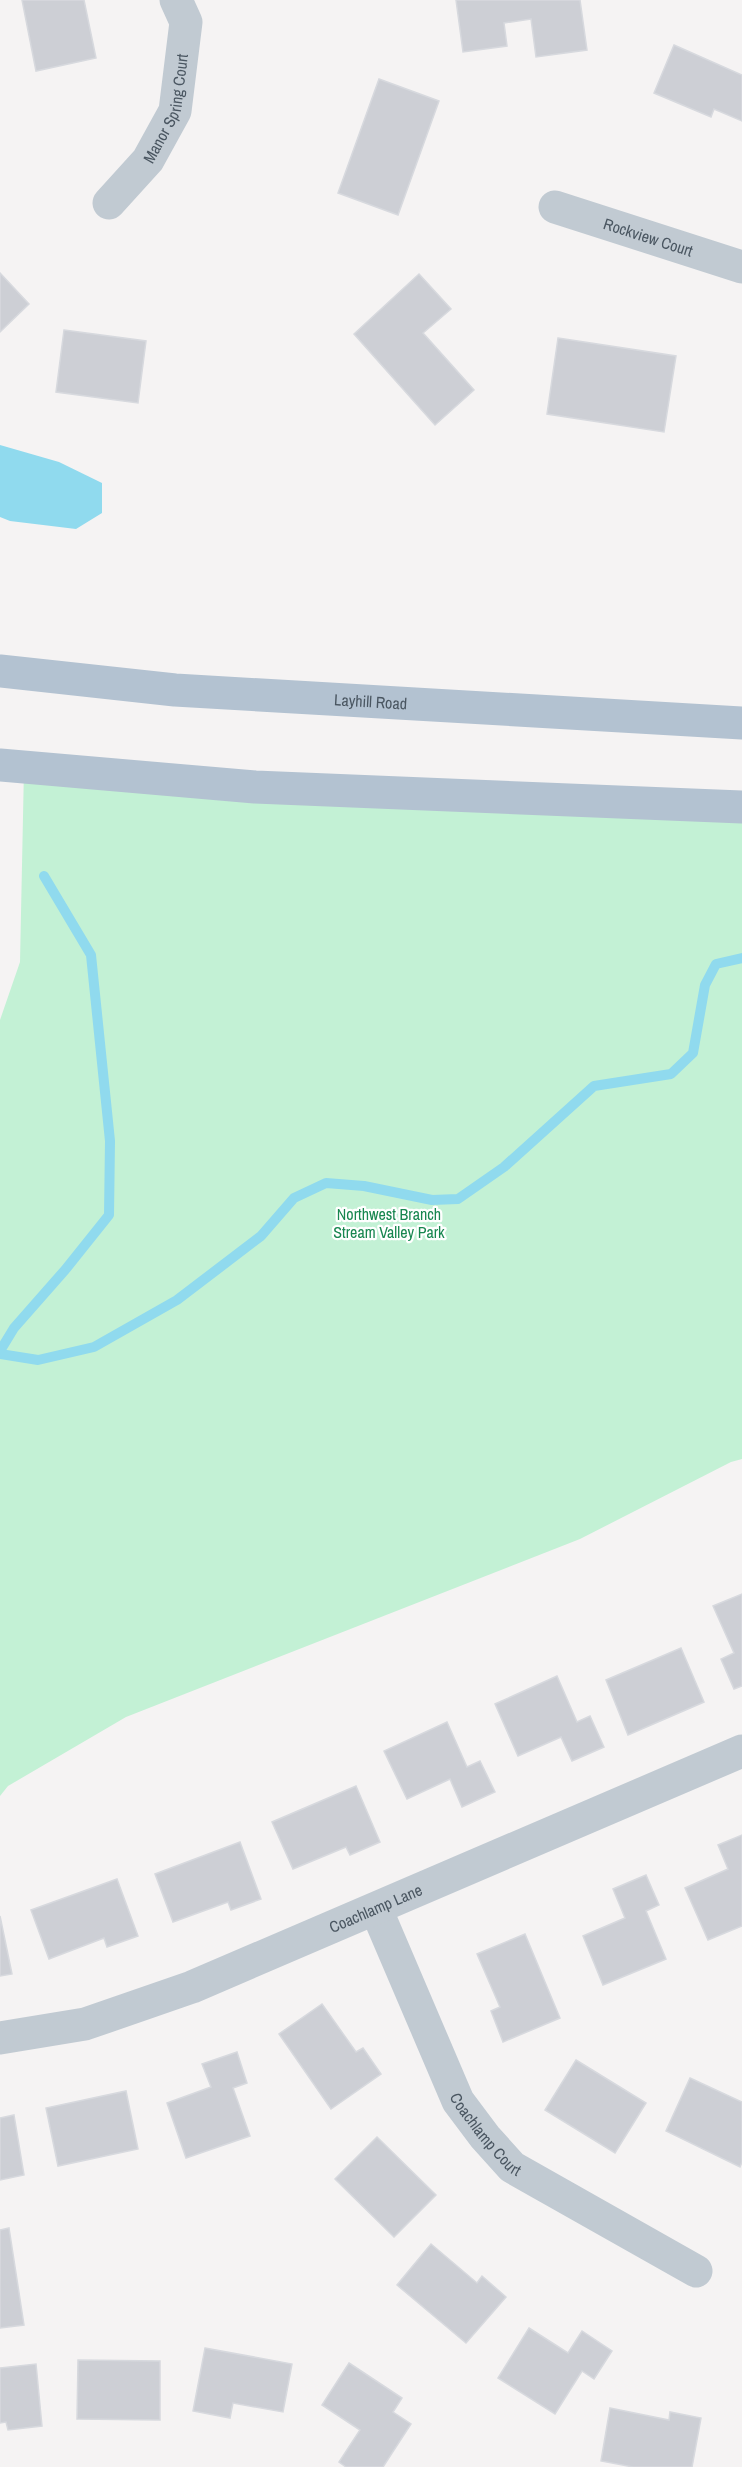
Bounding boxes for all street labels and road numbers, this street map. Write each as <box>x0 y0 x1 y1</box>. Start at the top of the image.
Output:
street label: Manor Spring Court <box>138 52 193 167</box>
street label: Rockview Court <box>601 212 696 262</box>
street label: Layhill Road <box>334 688 408 714</box>
street label: Coachlamp Lane <box>326 1879 425 1938</box>
street label: Coachlamp Court <box>445 2089 525 2181</box>

